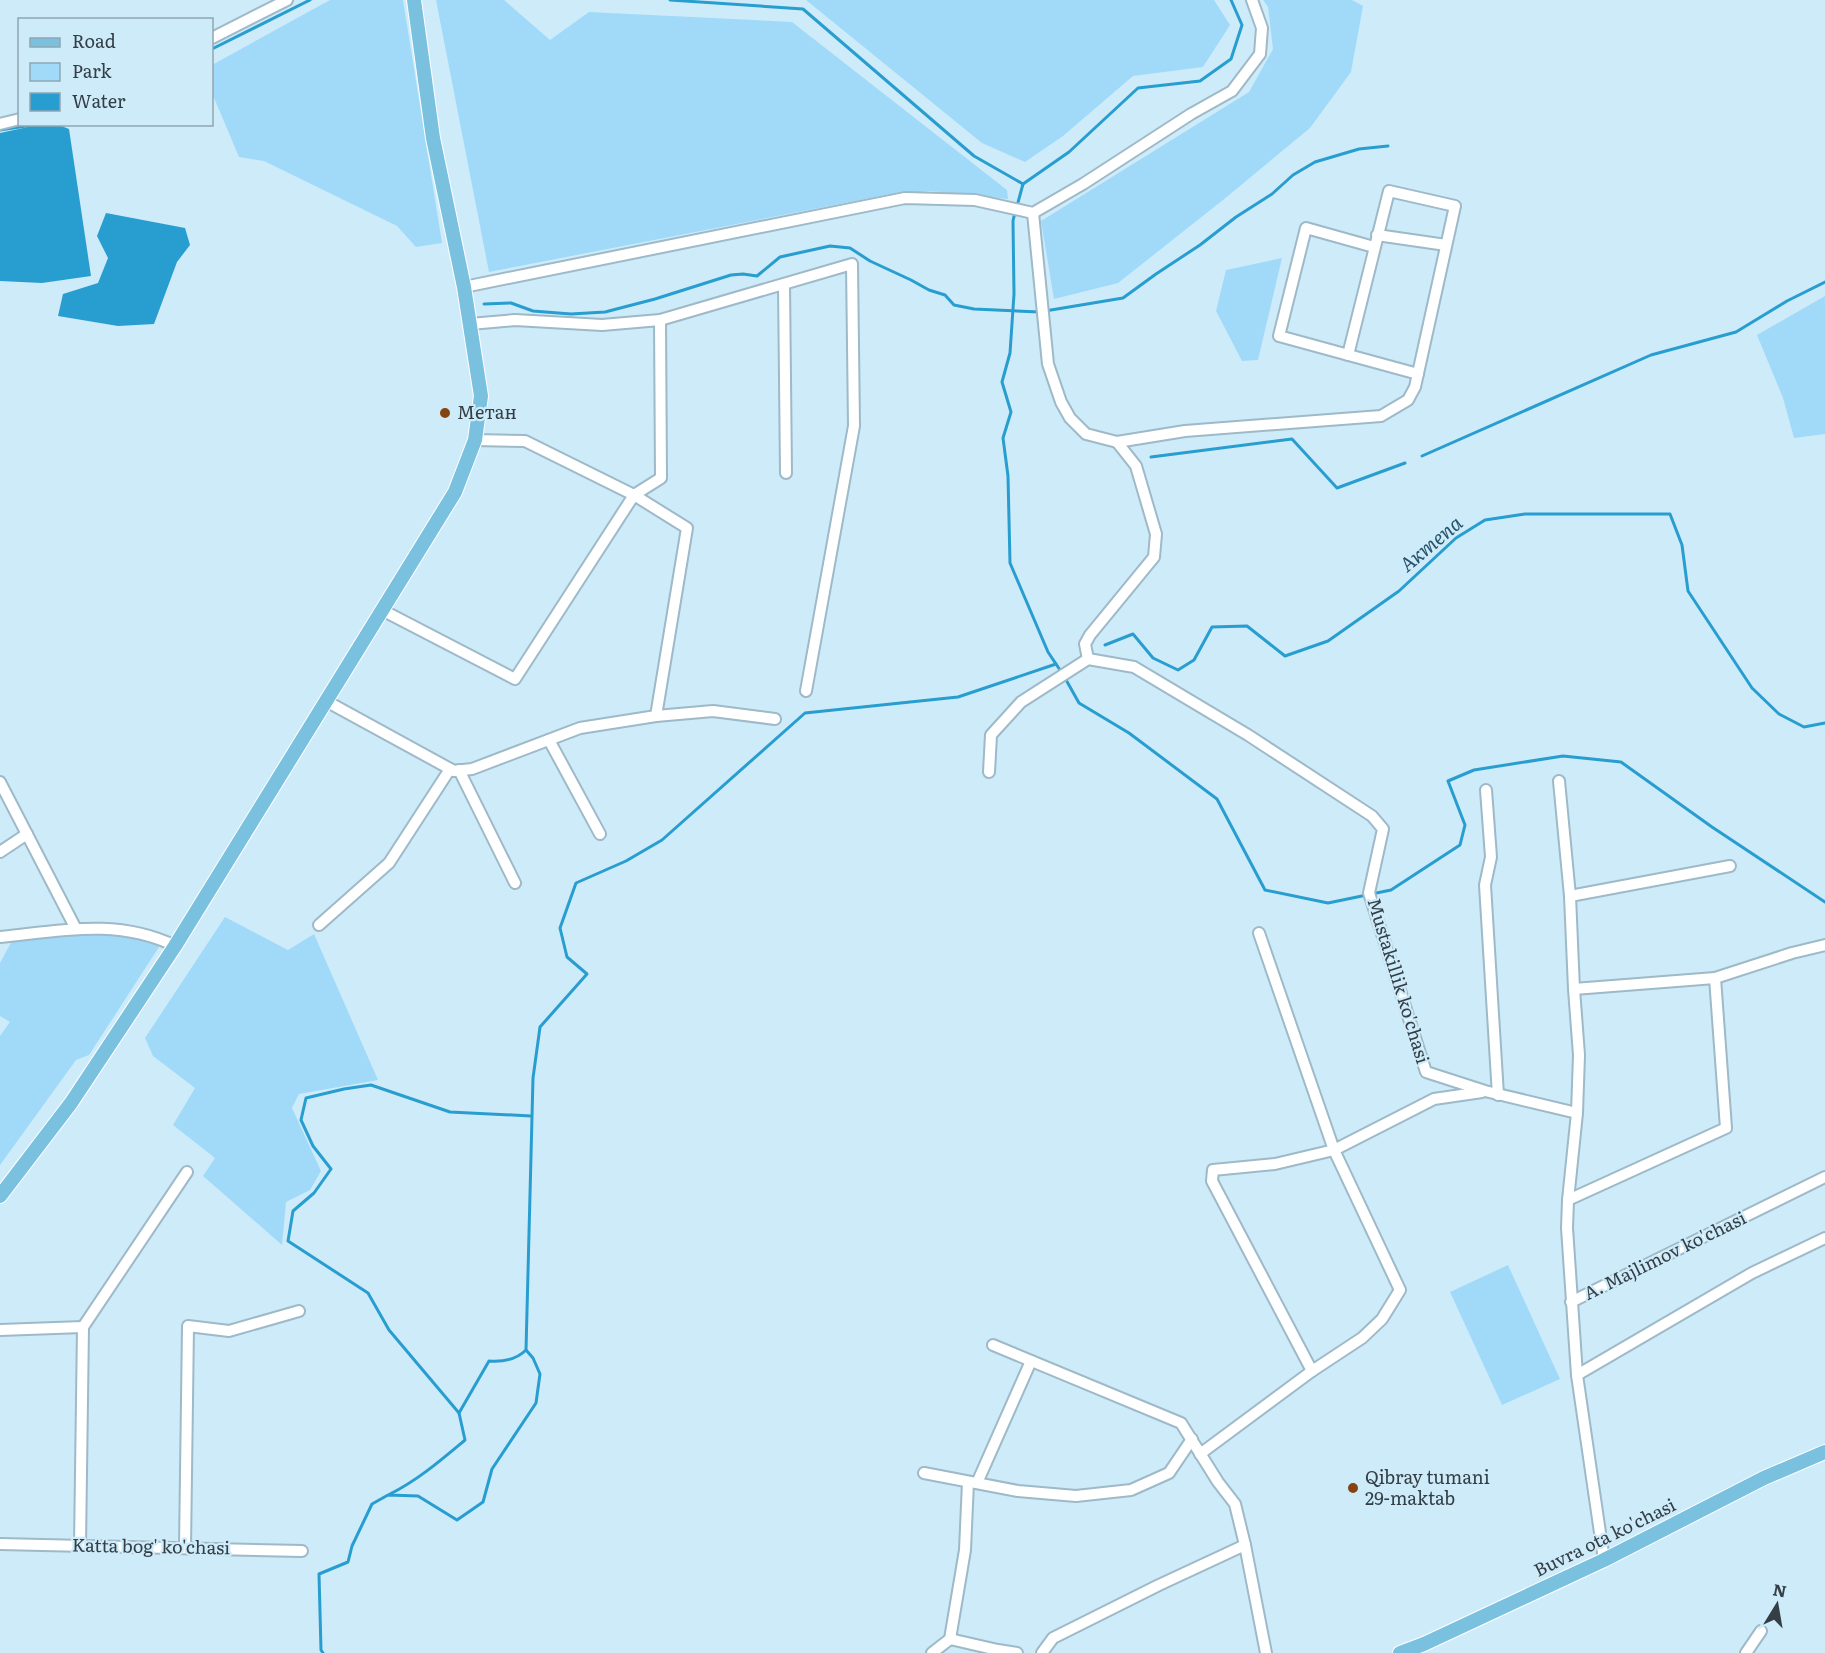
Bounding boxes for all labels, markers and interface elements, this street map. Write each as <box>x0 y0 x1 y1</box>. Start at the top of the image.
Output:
legend <box>18 18 213 126</box>
text: Road <box>72 27 116 54</box>
text: Park <box>72 57 113 84</box>
text: Water <box>72 87 126 114</box>
place label: Метан <box>457 398 517 425</box>
marker: Метан <box>438 406 452 420</box>
water label: Актепа <box>1392 507 1468 578</box>
street label: Mustakillik ko'chasi <box>1361 894 1437 1067</box>
street label: A. Majlimov ko'chasi <box>1578 1204 1750 1306</box>
place label: Qibray tumani 29-maktab <box>1365 1463 1490 1511</box>
marker: Qibray tumani 29-maktab <box>1346 1481 1360 1495</box>
street label: Buvra ota ko'chasi <box>1529 1491 1680 1583</box>
street label: Katta bog' ko'chasi <box>72 1531 230 1560</box>
north arrow <box>1747 1575 1807 1635</box>
text: N <box>1771 1576 1789 1602</box>

